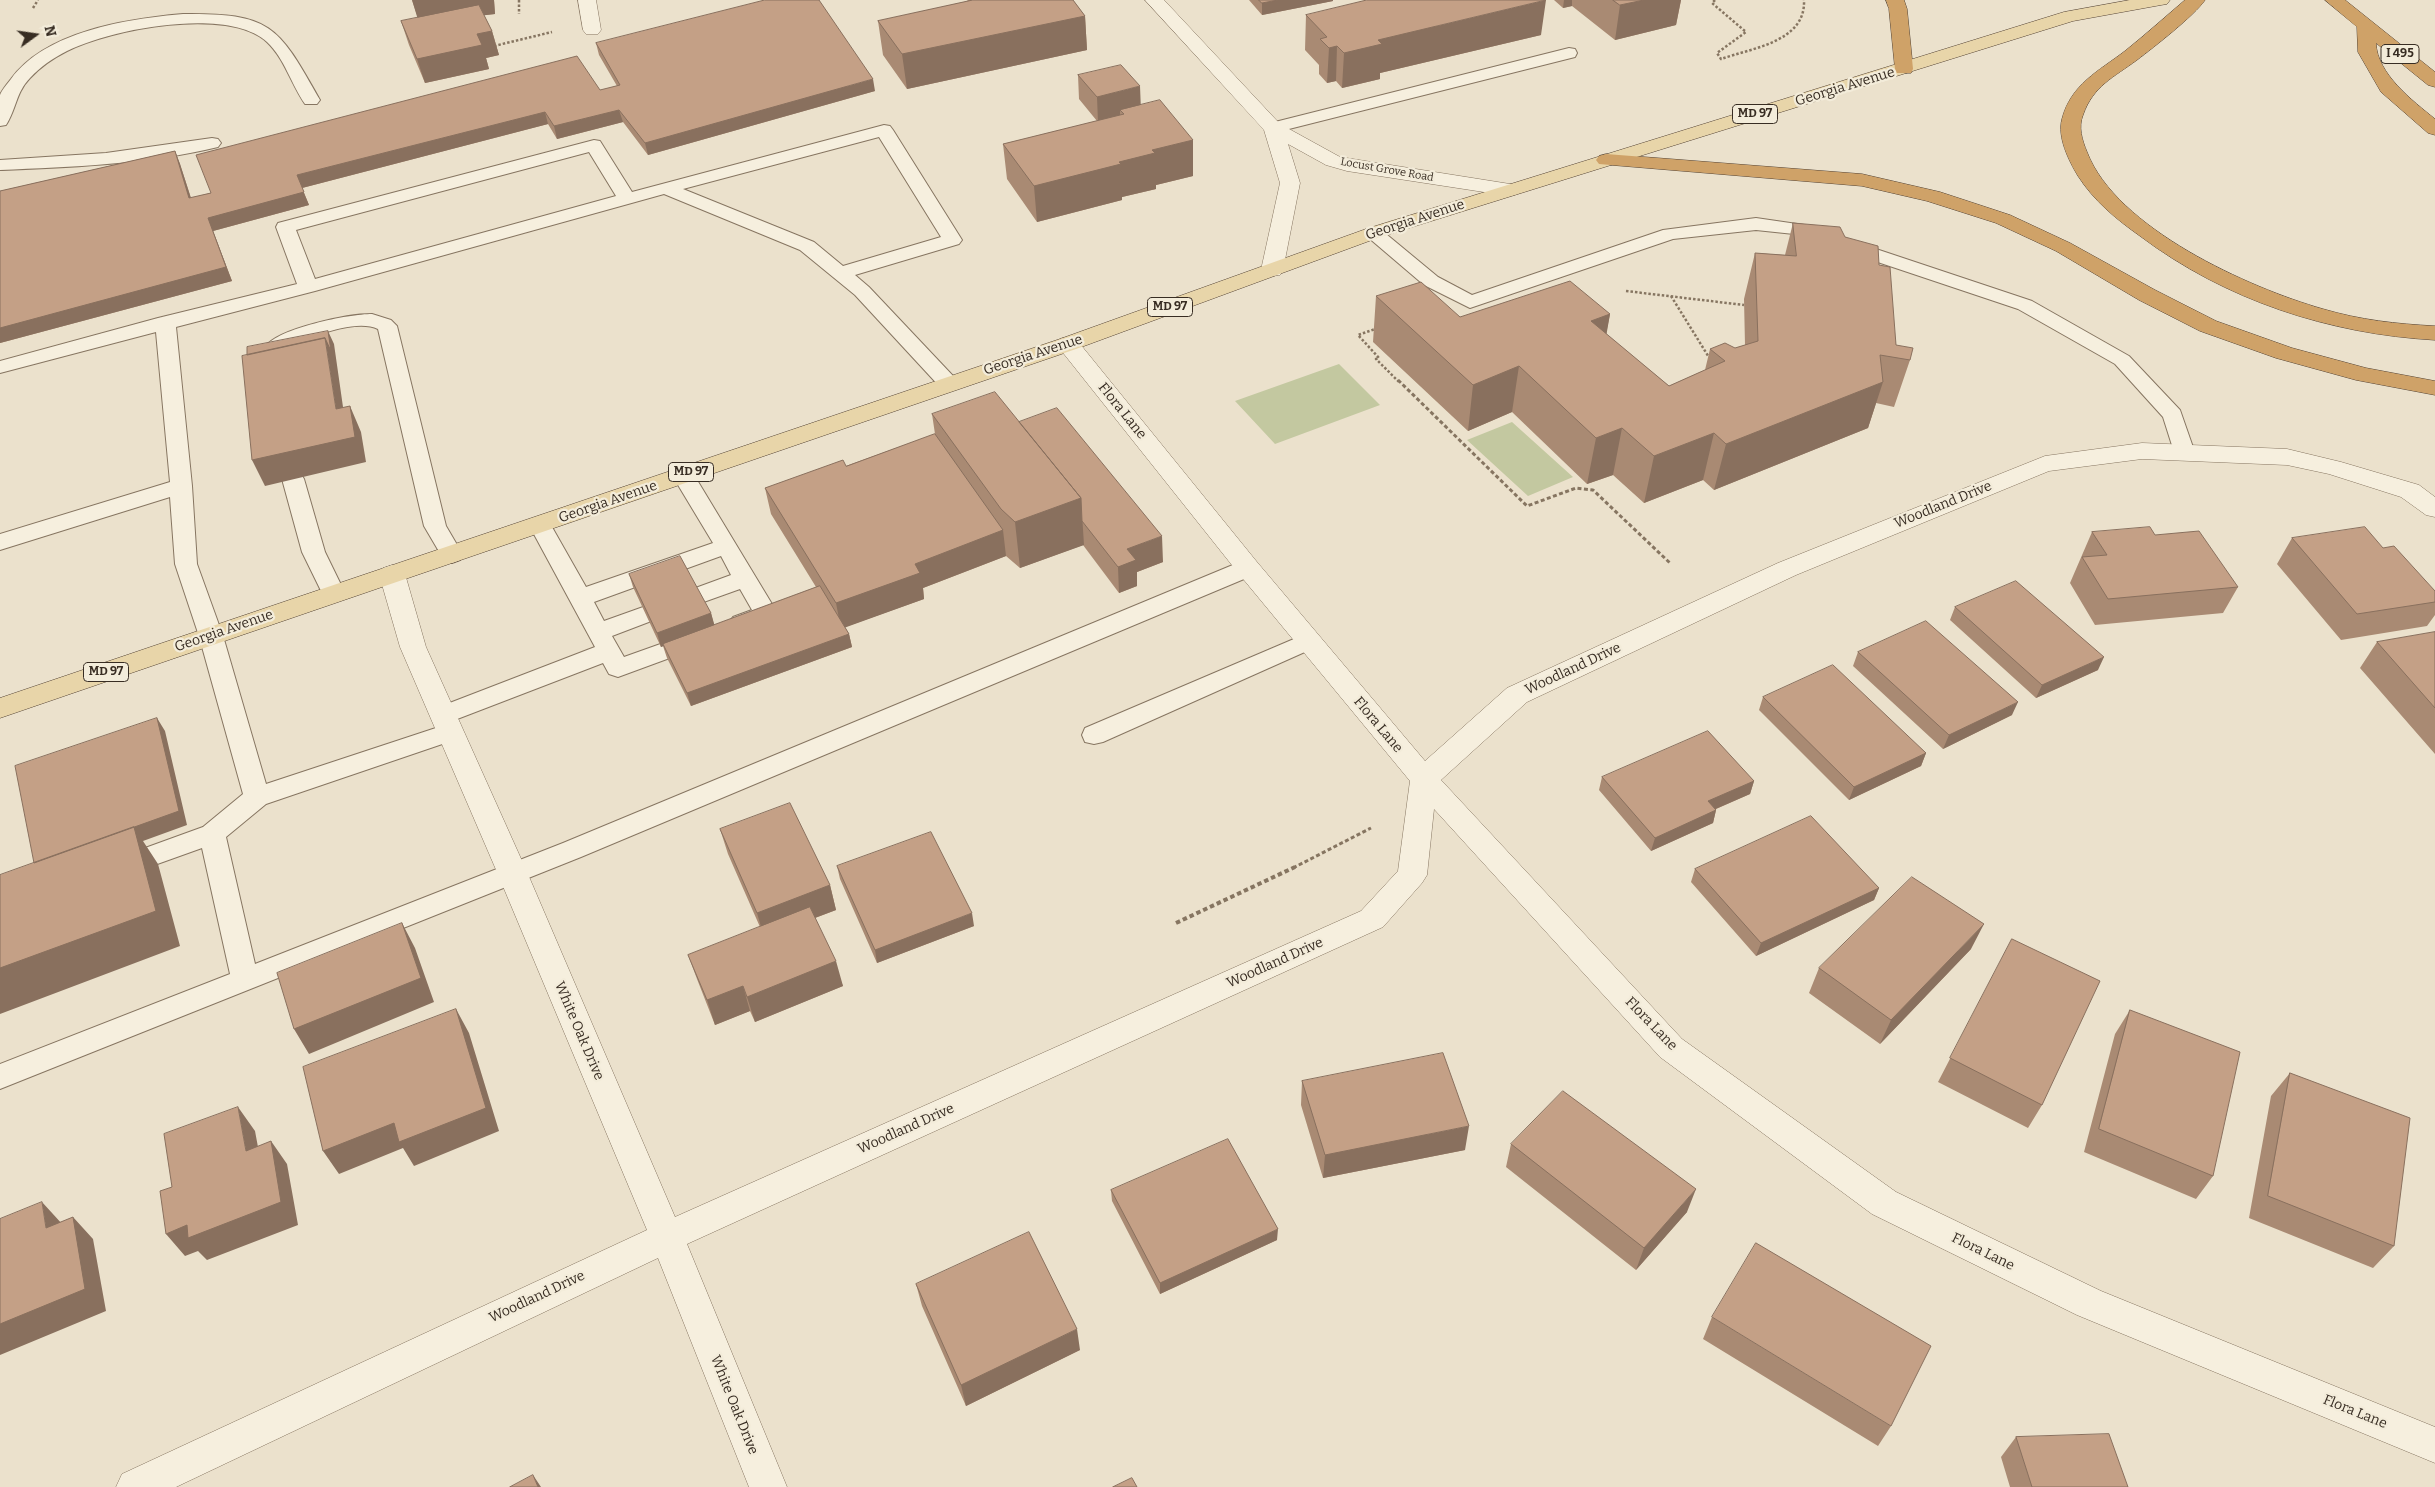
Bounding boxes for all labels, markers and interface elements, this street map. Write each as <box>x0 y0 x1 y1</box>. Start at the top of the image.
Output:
north arrow <box>10 10 60 60</box>
text: N <box>40 24 60 39</box>
road number: I 495 <box>2381 44 2419 64</box>
street label: Georgia Avenue <box>1793 64 1897 110</box>
road number: MD 97 <box>1732 105 1778 124</box>
street label: Locust Grove Road <box>1339 155 1435 185</box>
street label: Georgia Avenue <box>1363 196 1467 244</box>
road number: MD 97 <box>1148 298 1192 316</box>
street label: Georgia Avenue <box>981 331 1085 379</box>
street label: Flora Lane <box>1094 379 1150 443</box>
road number: MD 97 <box>668 462 714 482</box>
street label: Georgia Avenue <box>556 477 660 527</box>
street label: Woodland Drive <box>1892 478 1994 532</box>
street label: Georgia Avenue <box>172 606 276 656</box>
street label: Woodland Drive <box>1522 639 1624 699</box>
road number: MD 97 <box>84 662 128 682</box>
street label: Flora Lane <box>1350 694 1406 756</box>
street label: Woodland Drive <box>1224 934 1326 992</box>
street label: White Oak Drive <box>551 979 607 1083</box>
street label: Flora Lane <box>1621 994 1681 1054</box>
street label: Woodland Drive <box>855 1100 957 1158</box>
street label: Flora Lane <box>1949 1230 2017 1274</box>
street label: Woodland Drive <box>486 1267 588 1327</box>
street label: White Oak Drive <box>706 1353 762 1457</box>
street label: Flora Lane <box>2320 1392 2390 1432</box>

